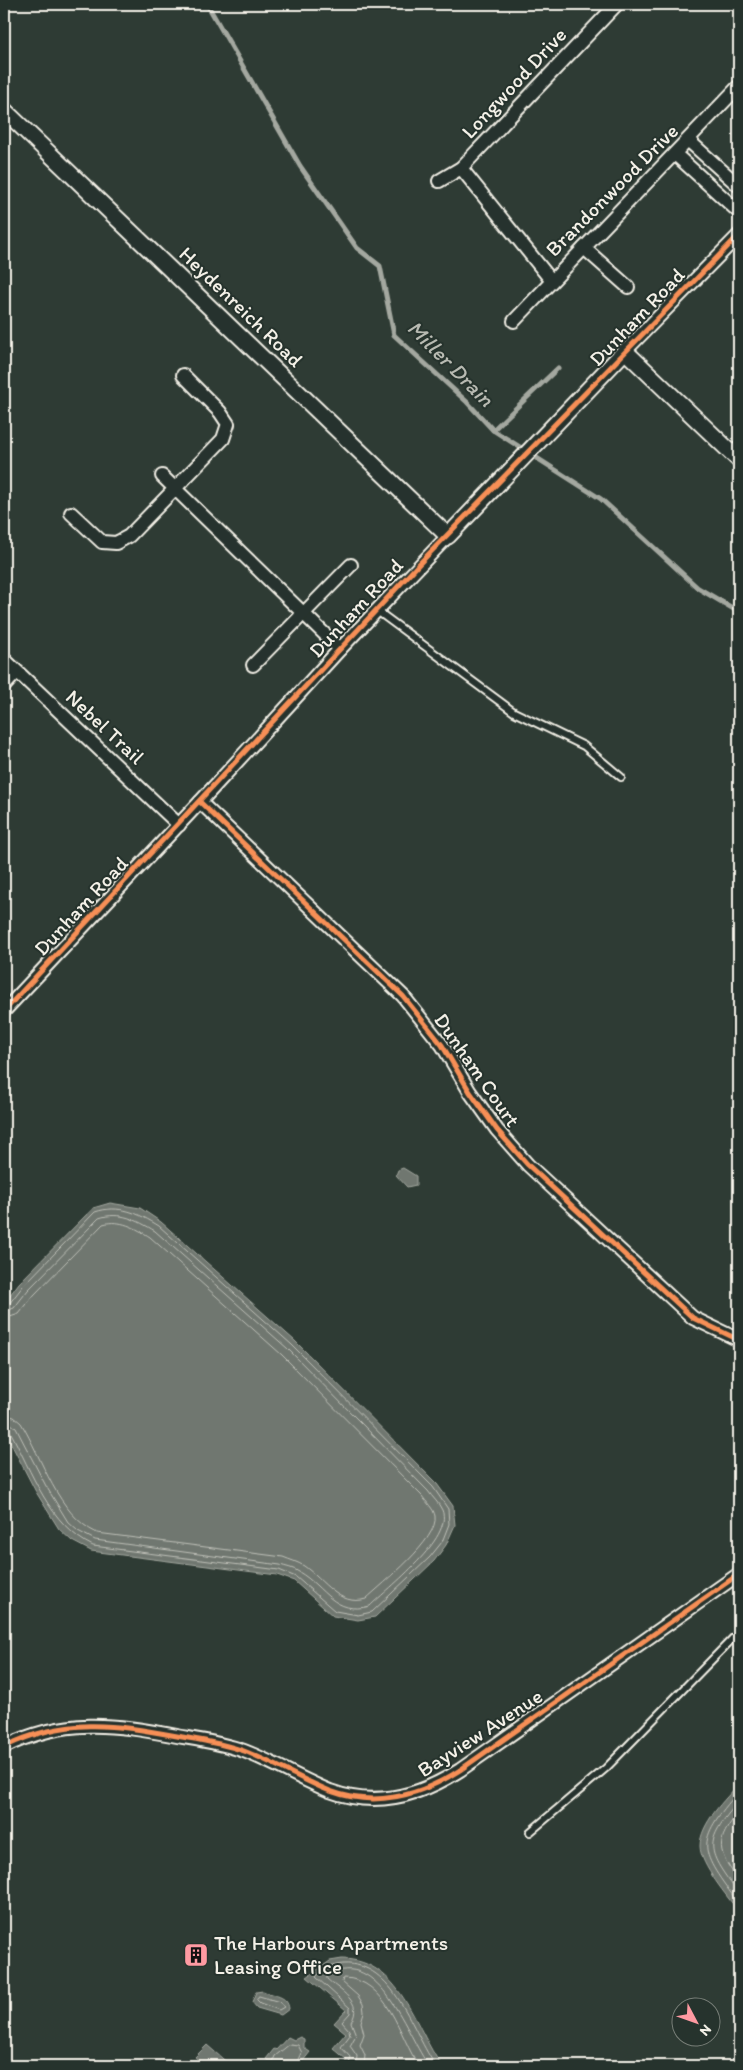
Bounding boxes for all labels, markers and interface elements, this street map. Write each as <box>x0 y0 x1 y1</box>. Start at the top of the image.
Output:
street label: Longwood Drive <box>456 22 571 143</box>
street label: Brandonwood Drive <box>540 118 683 261</box>
street label: Heydenreich Road <box>174 241 309 372</box>
street label: Dunham Road <box>584 262 690 371</box>
water label: Miller Drain <box>402 314 500 413</box>
street label: Dunham Road <box>303 552 408 663</box>
street label: Nebel Trail <box>61 684 150 769</box>
street label: Dunham Road <box>28 850 133 961</box>
street label: Dunham Court <box>429 1008 526 1131</box>
street label: Bayview Avenue <box>412 1683 547 1782</box>
place label: The Harbours Apartments Leasing Office <box>214 1930 448 1979</box>
building icon: The Harbours Apartments Leasing Office <box>183 1942 209 1968</box>
north arrow <box>670 1998 720 2048</box>
text: N <box>696 2021 715 2039</box>

